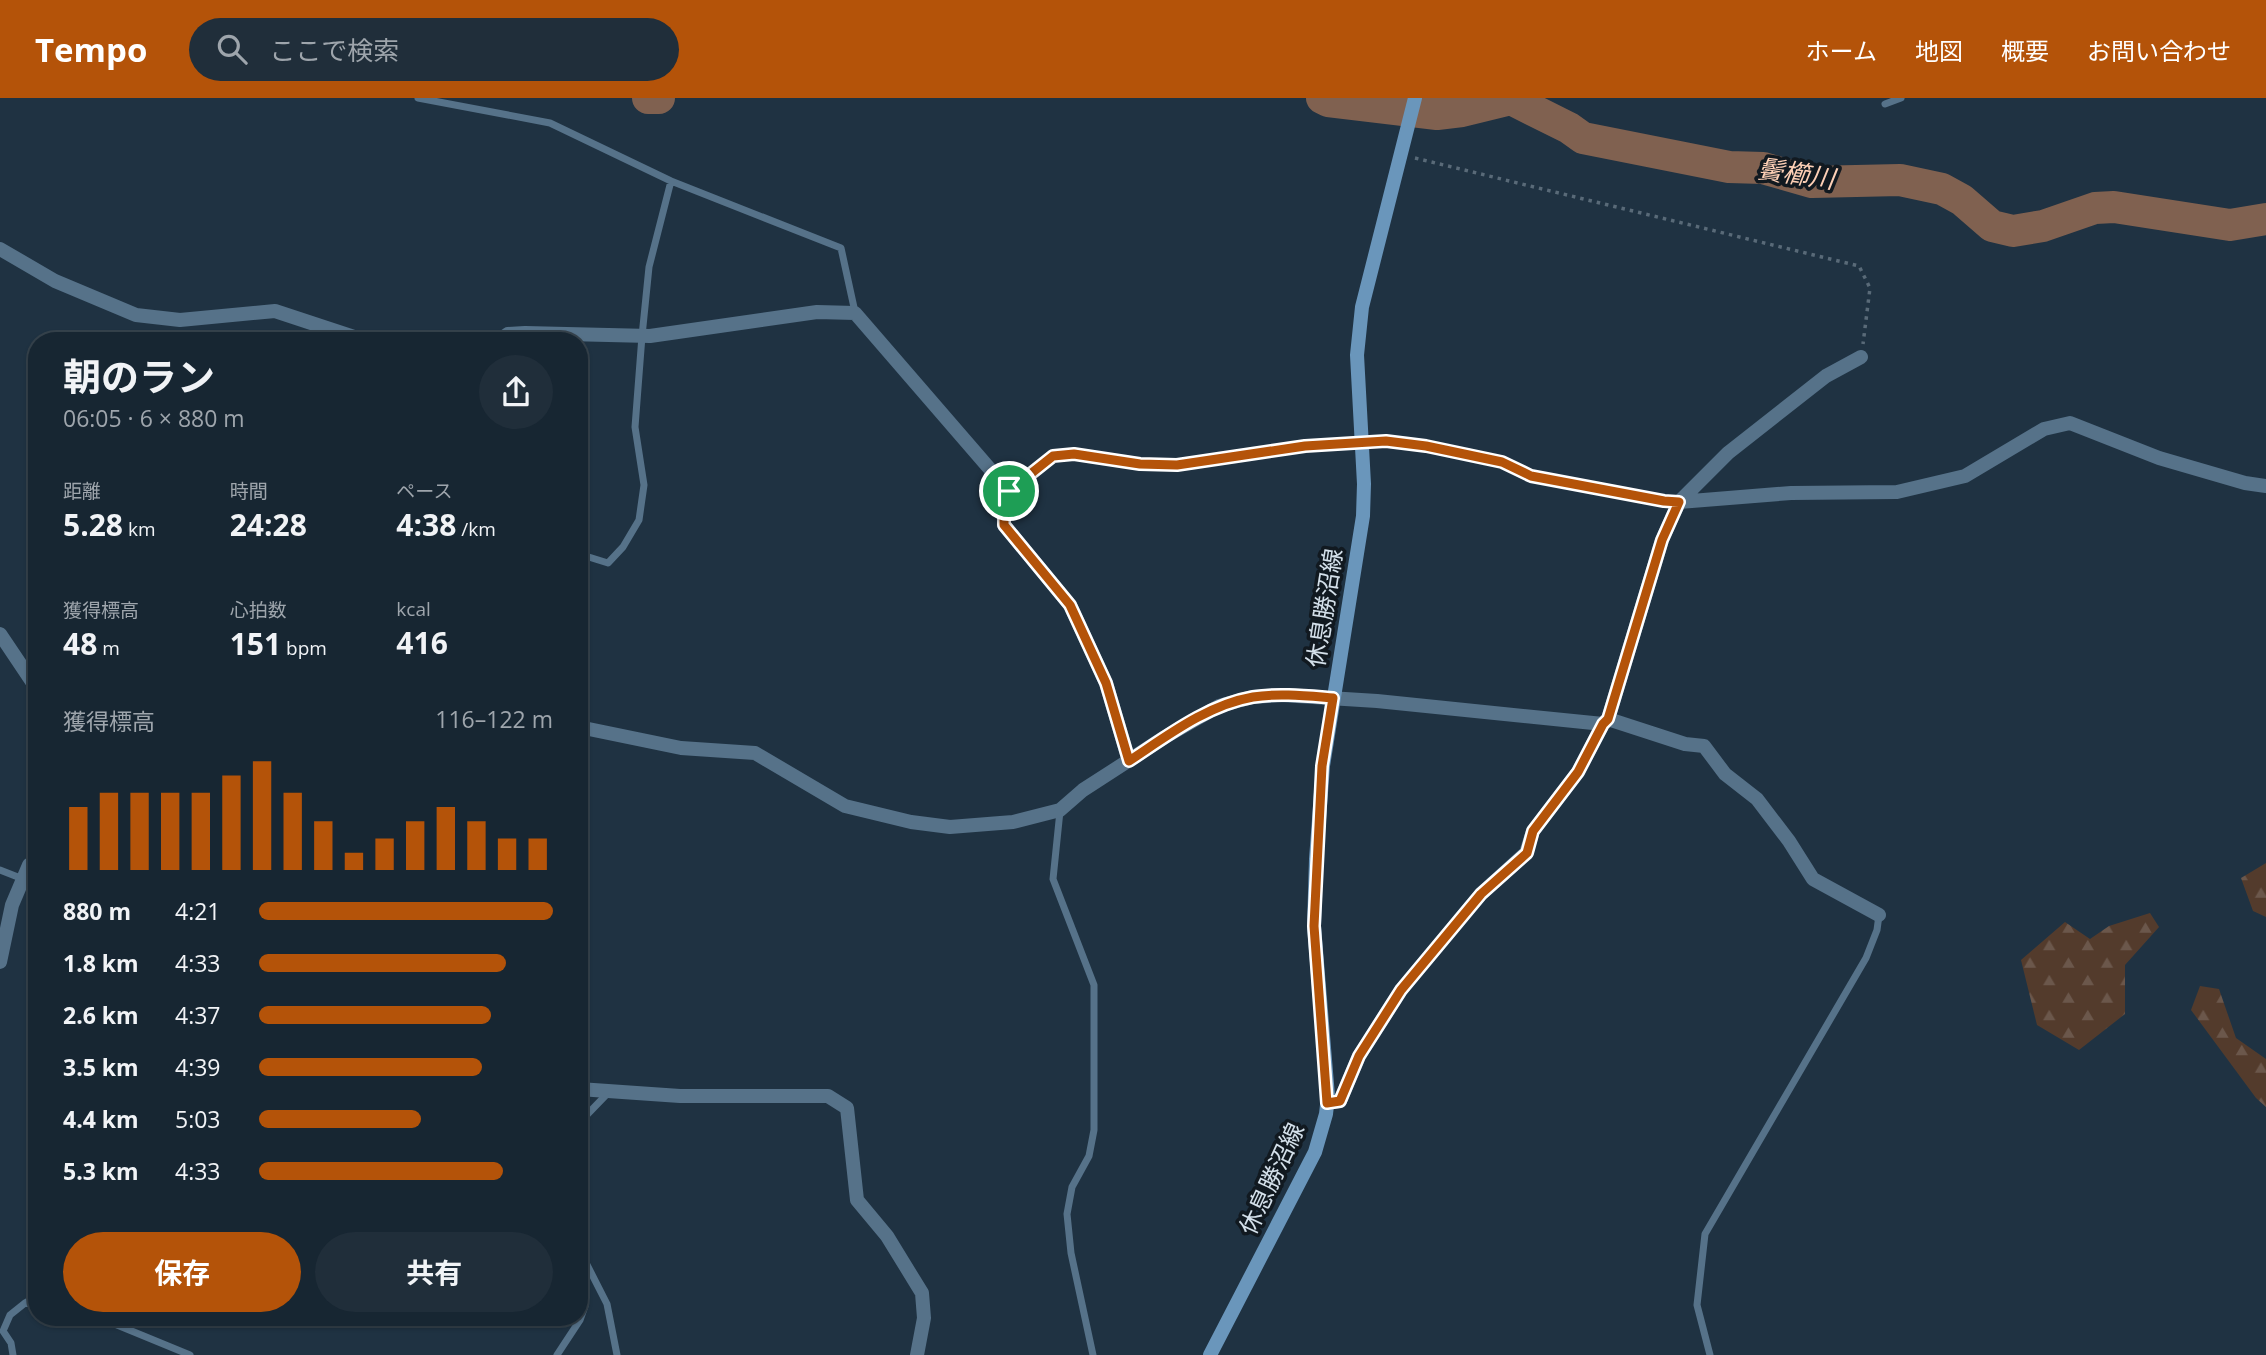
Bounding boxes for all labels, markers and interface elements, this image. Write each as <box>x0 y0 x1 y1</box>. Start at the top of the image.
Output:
search box <box>189 18 679 81</box>
text: Tempo <box>35 27 147 72</box>
icon: search <box>213 30 251 68</box>
text: ここで検索 <box>269 32 399 68</box>
text: ホーム <box>1806 34 1877 67</box>
text: 地図 <box>1915 34 1963 67</box>
text: 概要 <box>2001 34 2049 67</box>
text: お問い合わせ <box>2087 34 2231 67</box>
water label: 鬢櫛川 <box>1755 150 1840 197</box>
text: 朝のラン <box>63 350 215 402</box>
button: share <box>479 355 553 429</box>
text: 06:05 · 6 × 880 m <box>63 402 245 434</box>
pin <box>979 461 1039 521</box>
icon: arrive <box>990 472 1028 510</box>
text: 距離 <box>63 478 101 504</box>
text: 時間 <box>230 478 268 504</box>
text: ペース <box>396 478 452 504</box>
text: 5.28 <box>63 504 123 545</box>
text: 24:28 <box>230 504 307 545</box>
text: 4:38 <box>396 504 456 545</box>
text: km <box>123 516 156 542</box>
text: /km <box>456 516 496 542</box>
street label: 休息勝沼線 <box>1298 546 1349 670</box>
text: kcal <box>396 596 431 622</box>
text: 獲得標高 <box>63 597 139 623</box>
text: 心拍数 <box>230 597 287 623</box>
text: 416 <box>396 622 448 663</box>
text: 48 <box>63 623 97 664</box>
text: 151 <box>230 623 281 664</box>
text: m <box>97 635 120 661</box>
text: bpm <box>281 635 327 661</box>
text: 116–122 m <box>435 703 553 735</box>
text: 獲得標高 <box>63 705 155 737</box>
text: 880 m <box>63 895 131 927</box>
text: 4:21 <box>175 895 221 927</box>
text: 1.8 km <box>63 947 139 979</box>
text: 4:33 <box>175 947 221 979</box>
text: 2.6 km <box>63 999 139 1031</box>
text: 4:37 <box>175 999 221 1031</box>
text: 3.5 km <box>63 1051 139 1083</box>
text: 4:39 <box>175 1051 221 1083</box>
text: 4.4 km <box>63 1103 139 1135</box>
text: 5:03 <box>175 1103 221 1135</box>
street label: 休息勝沼線 <box>1230 1117 1311 1240</box>
text: 5.3 km <box>63 1155 139 1187</box>
text: 4:33 <box>175 1155 221 1187</box>
button: 保存 <box>63 1232 301 1312</box>
button: 共有 <box>315 1232 553 1312</box>

